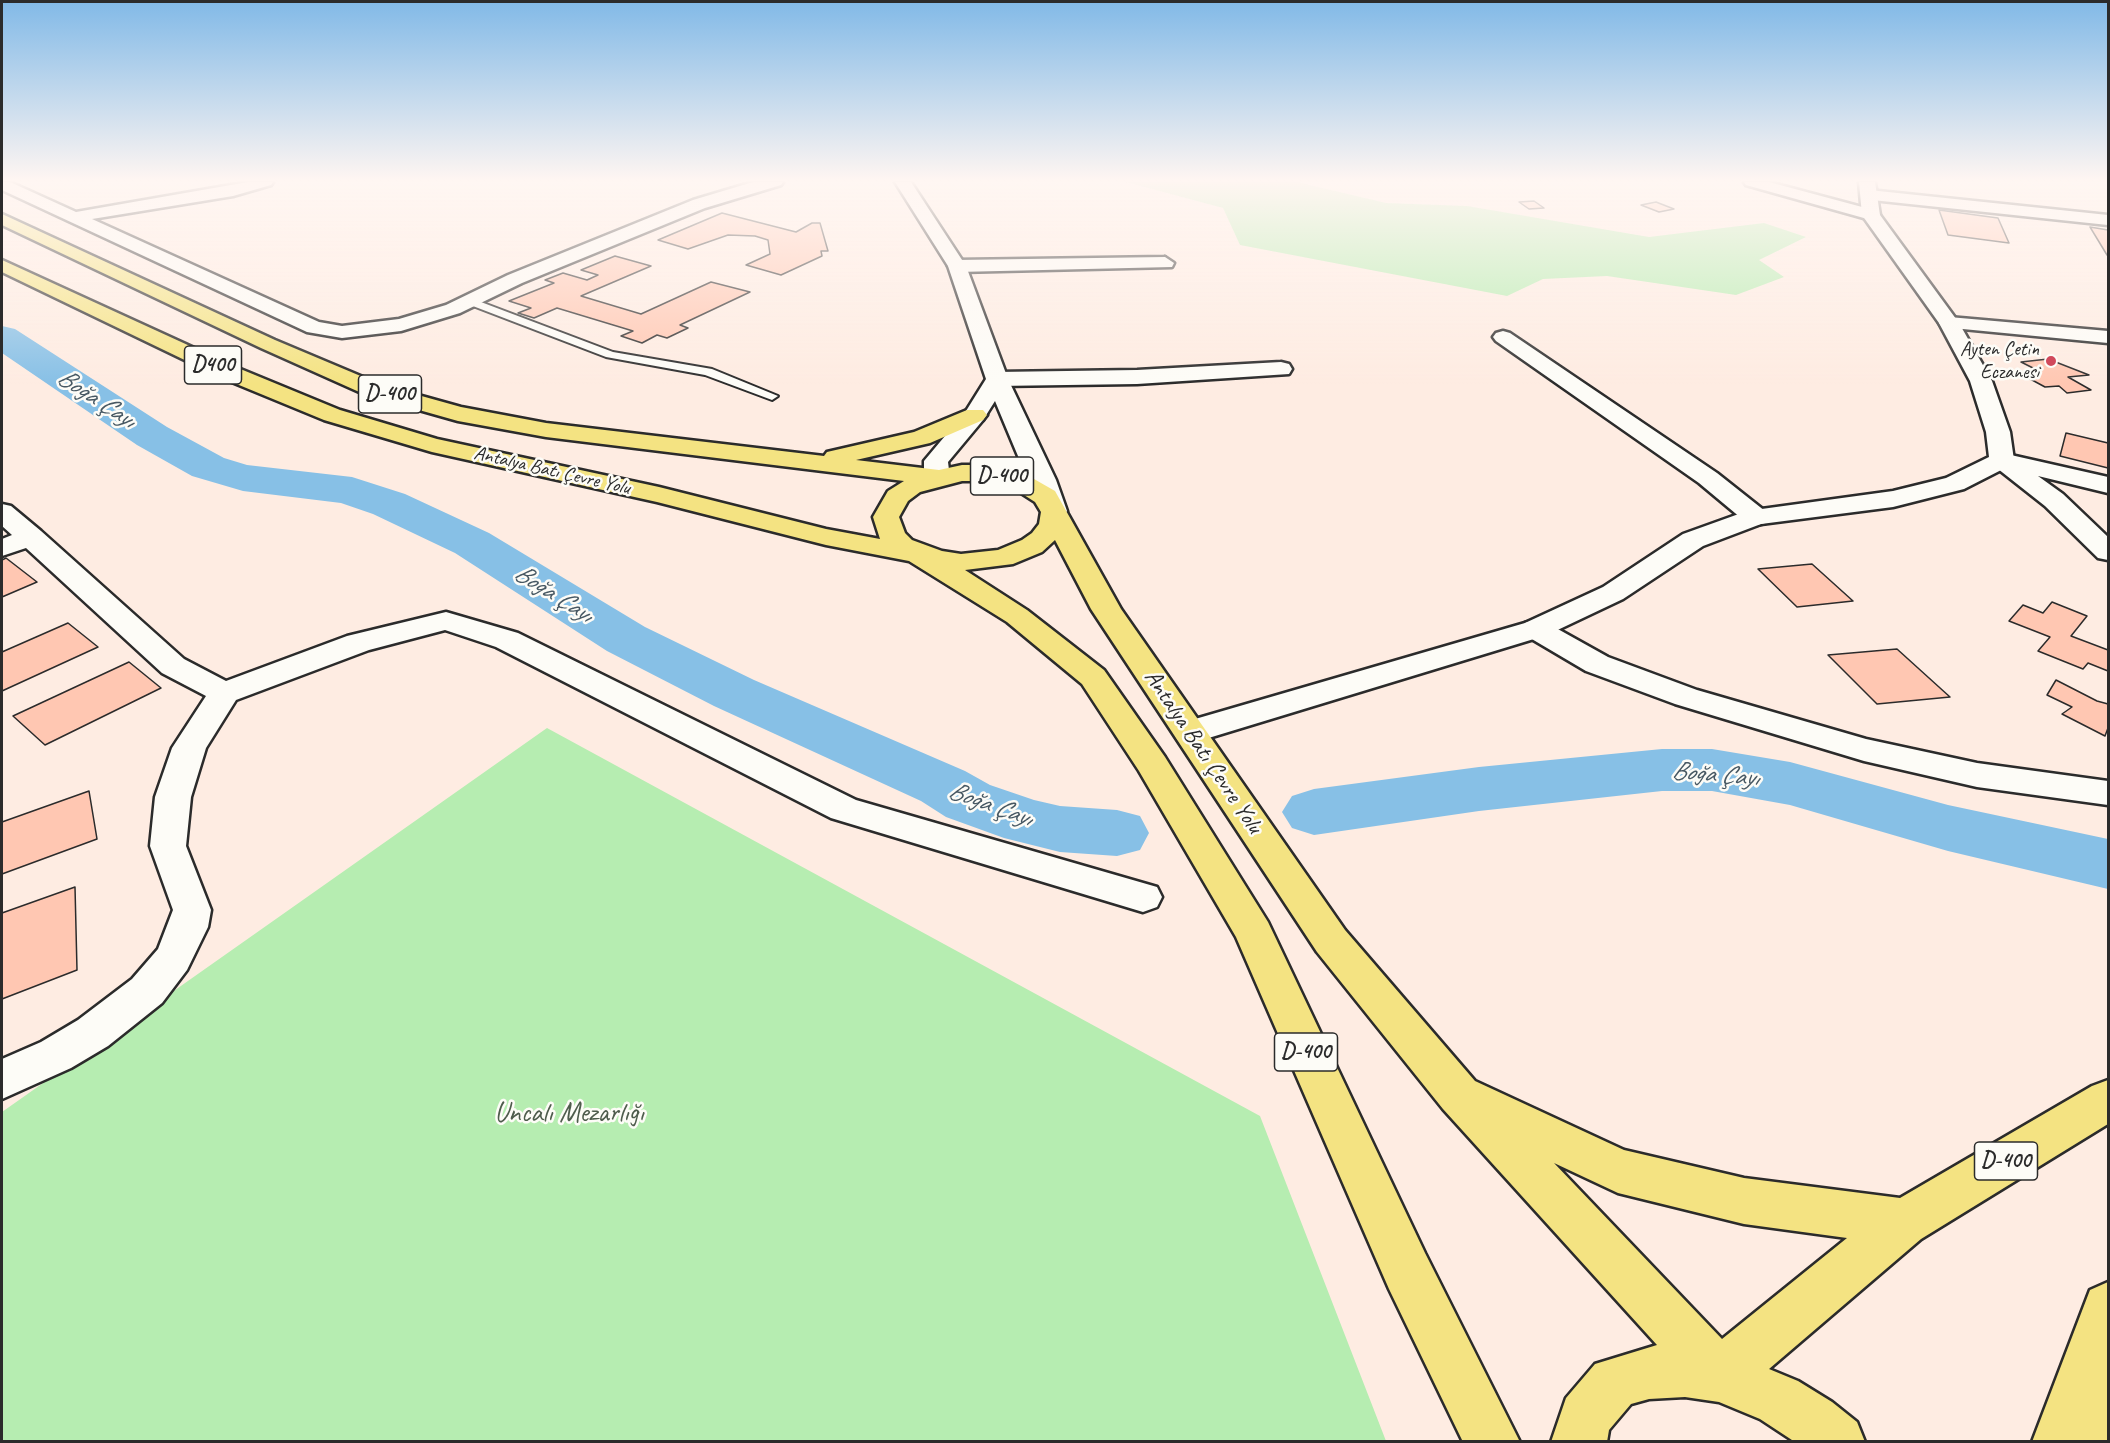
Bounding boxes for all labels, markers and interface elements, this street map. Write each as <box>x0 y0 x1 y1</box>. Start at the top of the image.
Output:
place label: Ayten Çetin Eczanesi <box>1960 338 2039 385</box>
road number: D400 <box>184 346 242 384</box>
marker: Ayten Çetin Eczanesi <box>2044 354 2058 368</box>
water label: Boğa Çayı <box>51 362 141 436</box>
road number: D-400 <box>358 375 422 413</box>
street label: Antalya Batı Çevre Yolu <box>472 441 632 501</box>
road number: D-400 <box>970 457 1034 495</box>
water label: Boğa Çayı <box>508 558 598 630</box>
street label: Antalya Batı Çevre Yolu <box>1138 665 1268 839</box>
water label: Boğa Çayı <box>1670 756 1760 794</box>
water label: Boğa Çayı <box>944 776 1036 834</box>
road number: D-400 <box>1274 1033 1338 1071</box>
park label: Uncalı Mezarlığı <box>494 1097 644 1131</box>
road number: D-400 <box>1974 1142 2038 1180</box>

